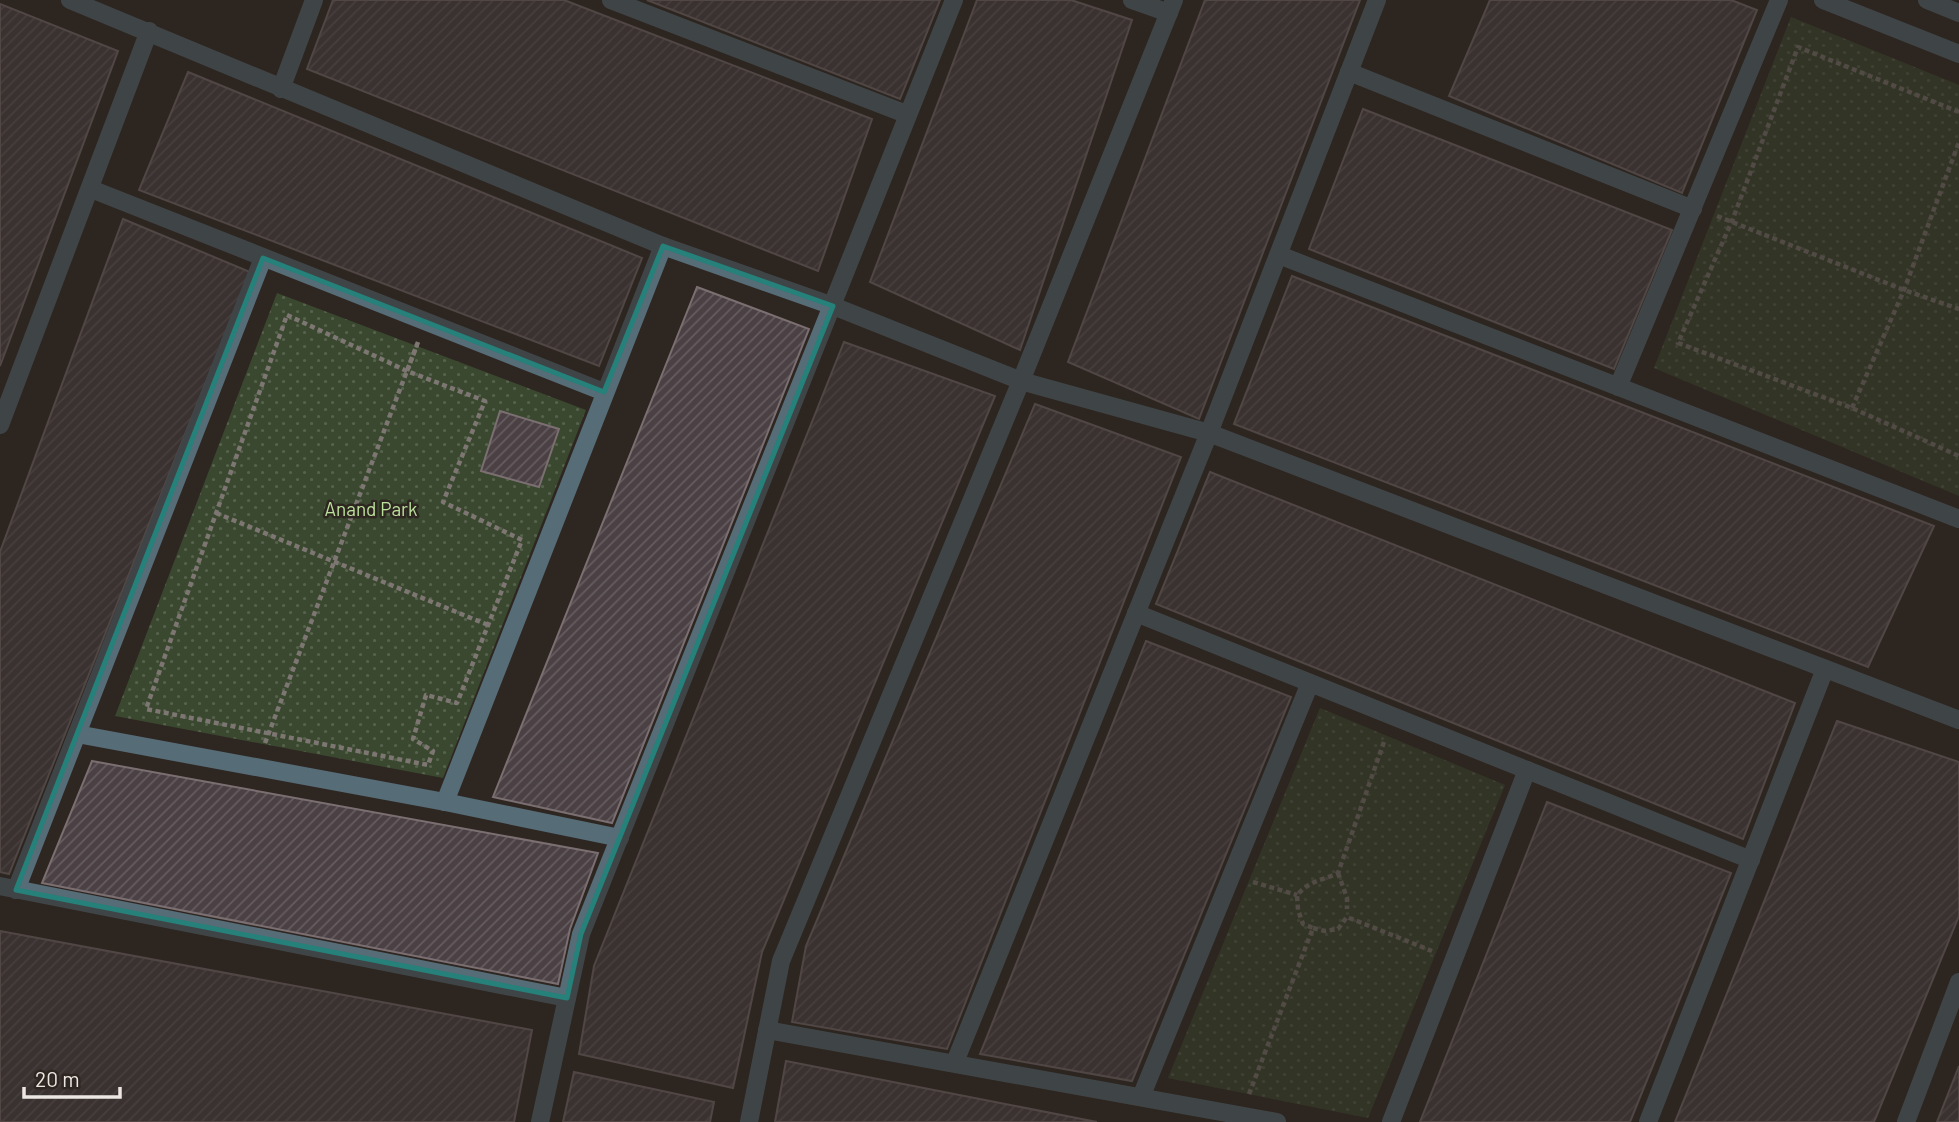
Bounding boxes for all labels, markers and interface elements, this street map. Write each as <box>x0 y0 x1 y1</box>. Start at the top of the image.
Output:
park label: Anand Park <box>324 497 418 520</box>
scale bar <box>24 1056 121 1100</box>
text: 20 m <box>35 1066 80 1091</box>

